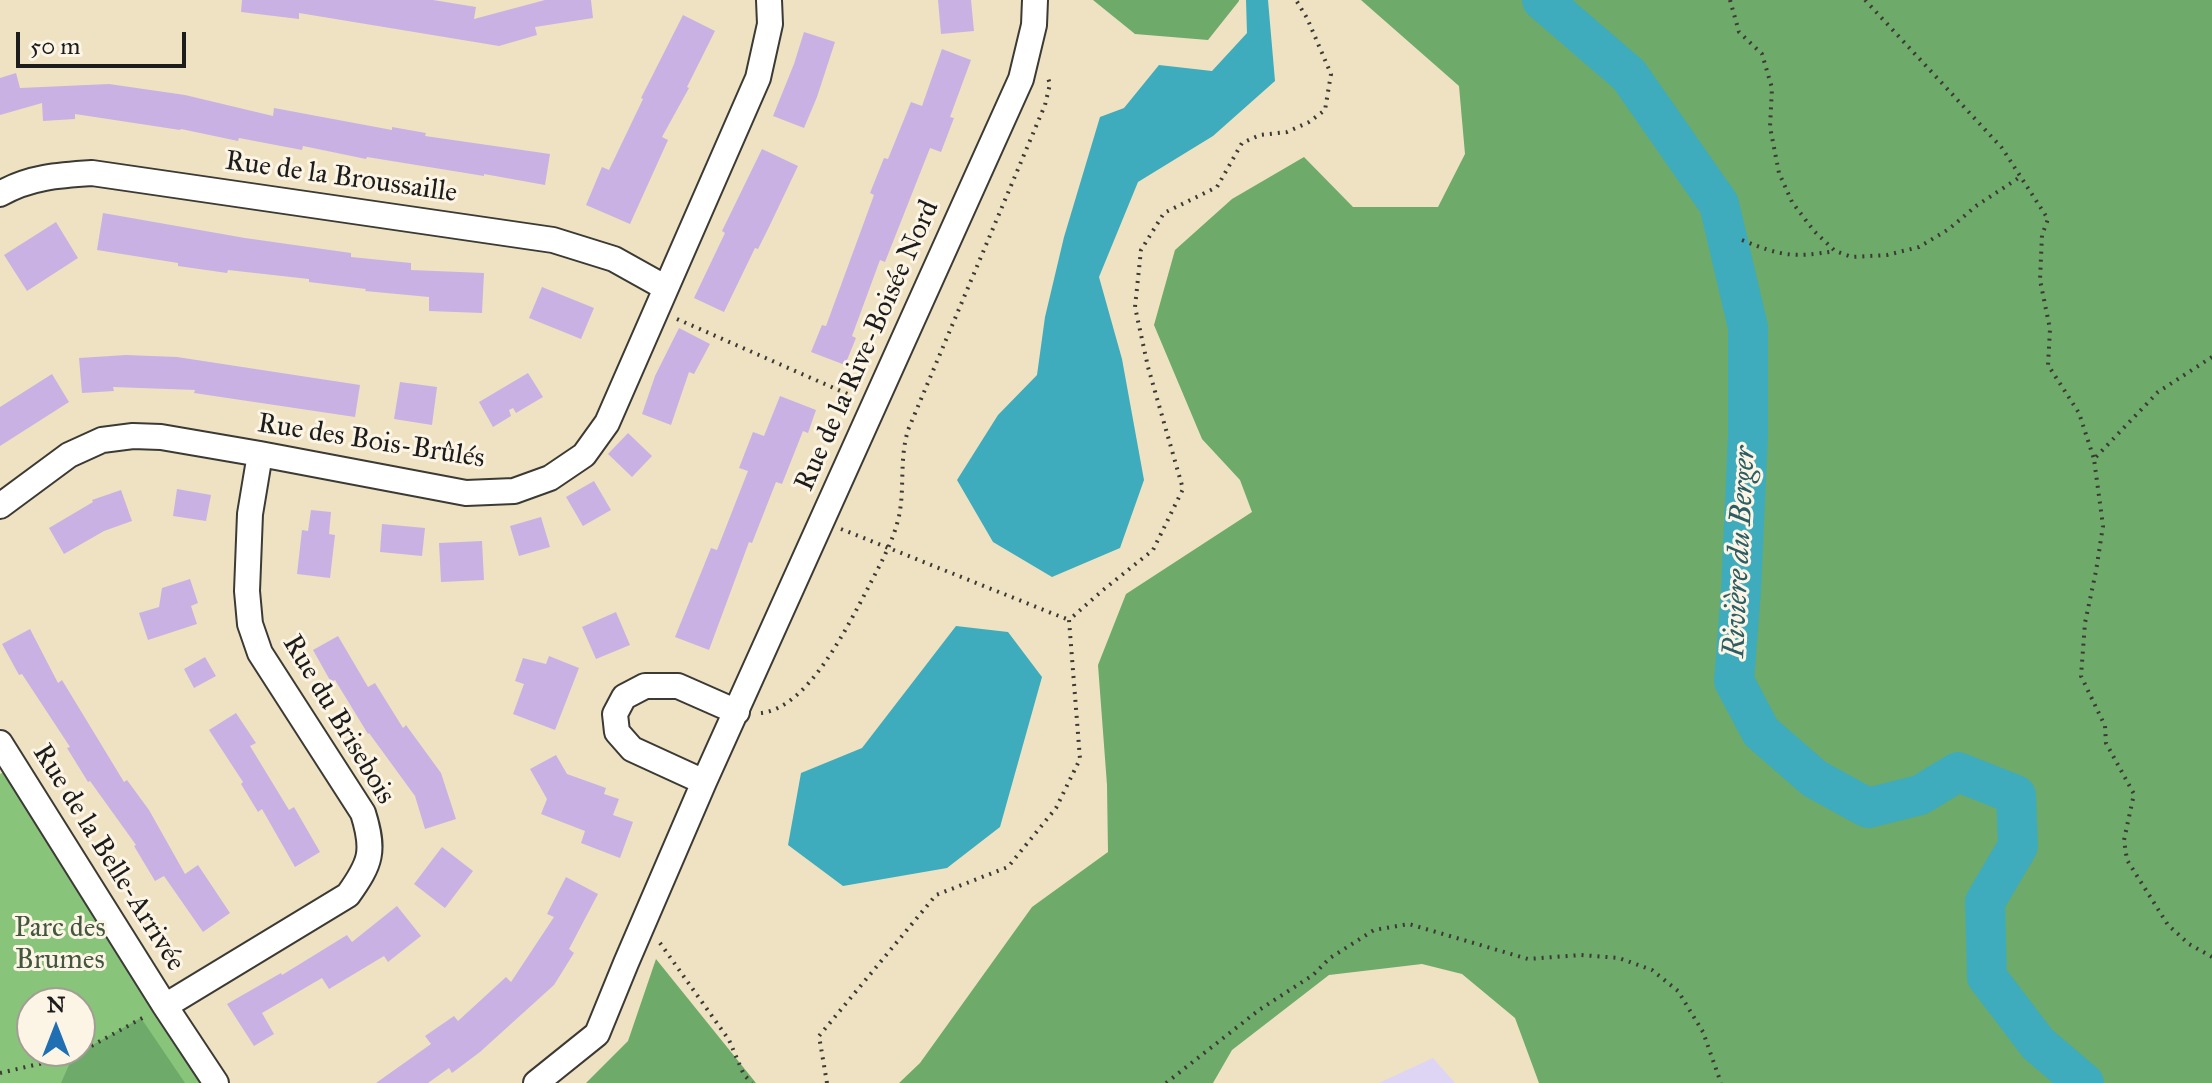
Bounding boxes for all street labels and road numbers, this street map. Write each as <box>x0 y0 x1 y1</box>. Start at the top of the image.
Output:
street label: Rue de la Broussaille <box>223 145 459 211</box>
street label: Rue de la Rive-Boisée Nord <box>789 195 947 497</box>
street label: Rue des Bois-Brûlés <box>255 407 487 477</box>
street label: Rue du Brisebois <box>274 629 402 811</box>
street label: Rue de la Belle-Arrivée <box>25 738 191 978</box>

